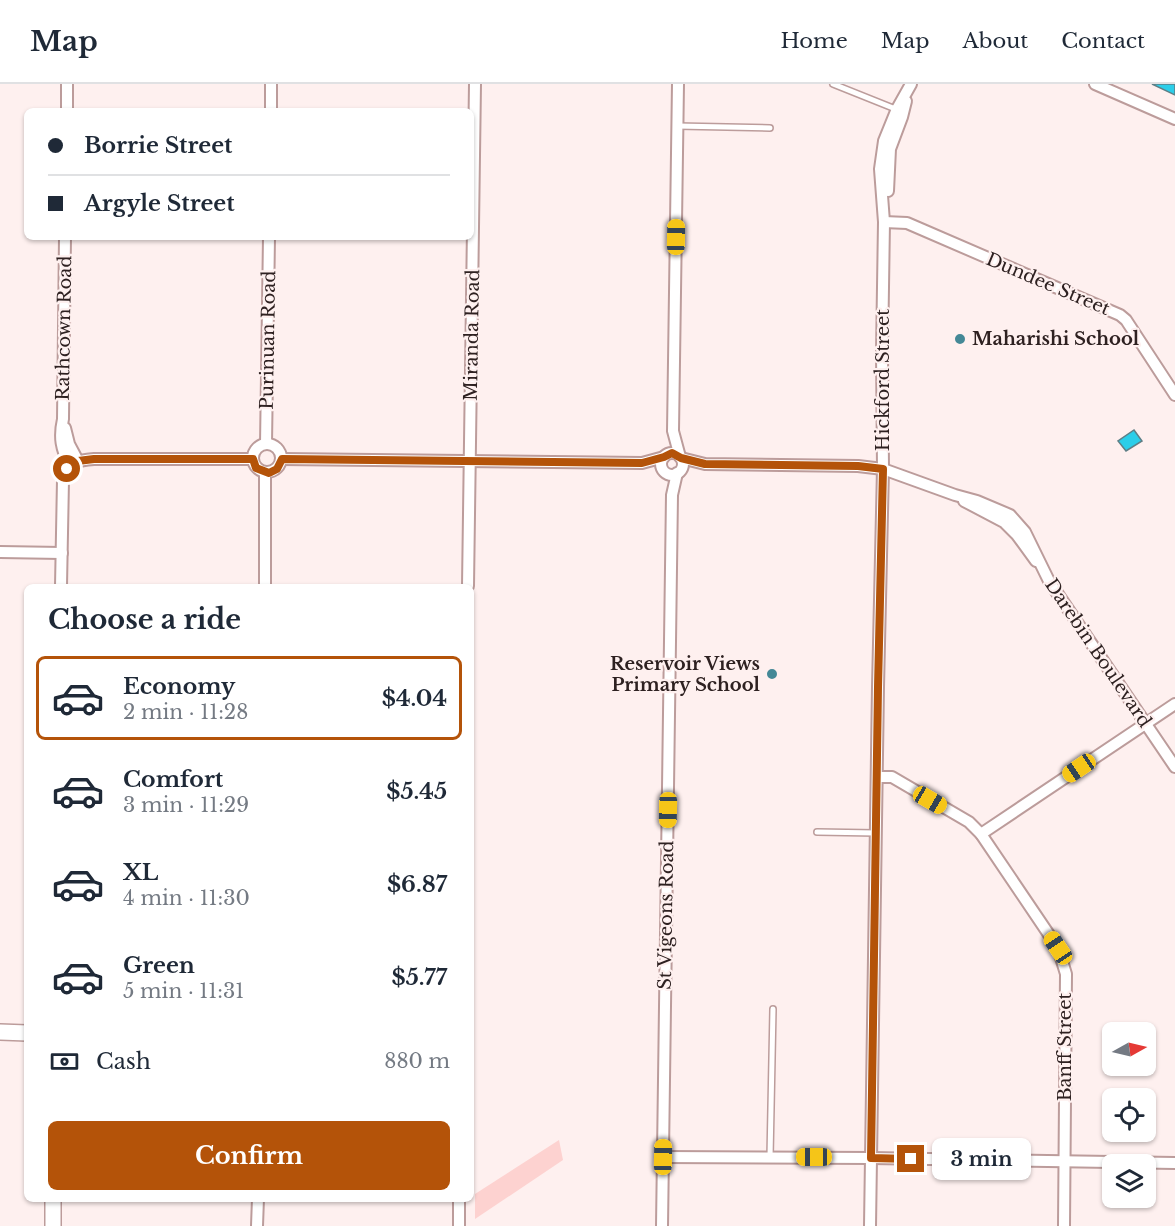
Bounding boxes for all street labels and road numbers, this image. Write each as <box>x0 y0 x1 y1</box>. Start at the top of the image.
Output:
street label: Dundee Street <box>983 248 1113 320</box>
street label: Rathcown Road <box>52 255 76 401</box>
street label: Miranda Road <box>460 269 484 401</box>
street label: Purinuan Road <box>256 270 280 410</box>
street label: Hickford Street <box>872 309 894 451</box>
street label: Darebin Boulevard <box>1040 574 1156 732</box>
street label: St Vigeons Road <box>654 840 678 990</box>
street label: Banff Street <box>1054 993 1076 1101</box>

